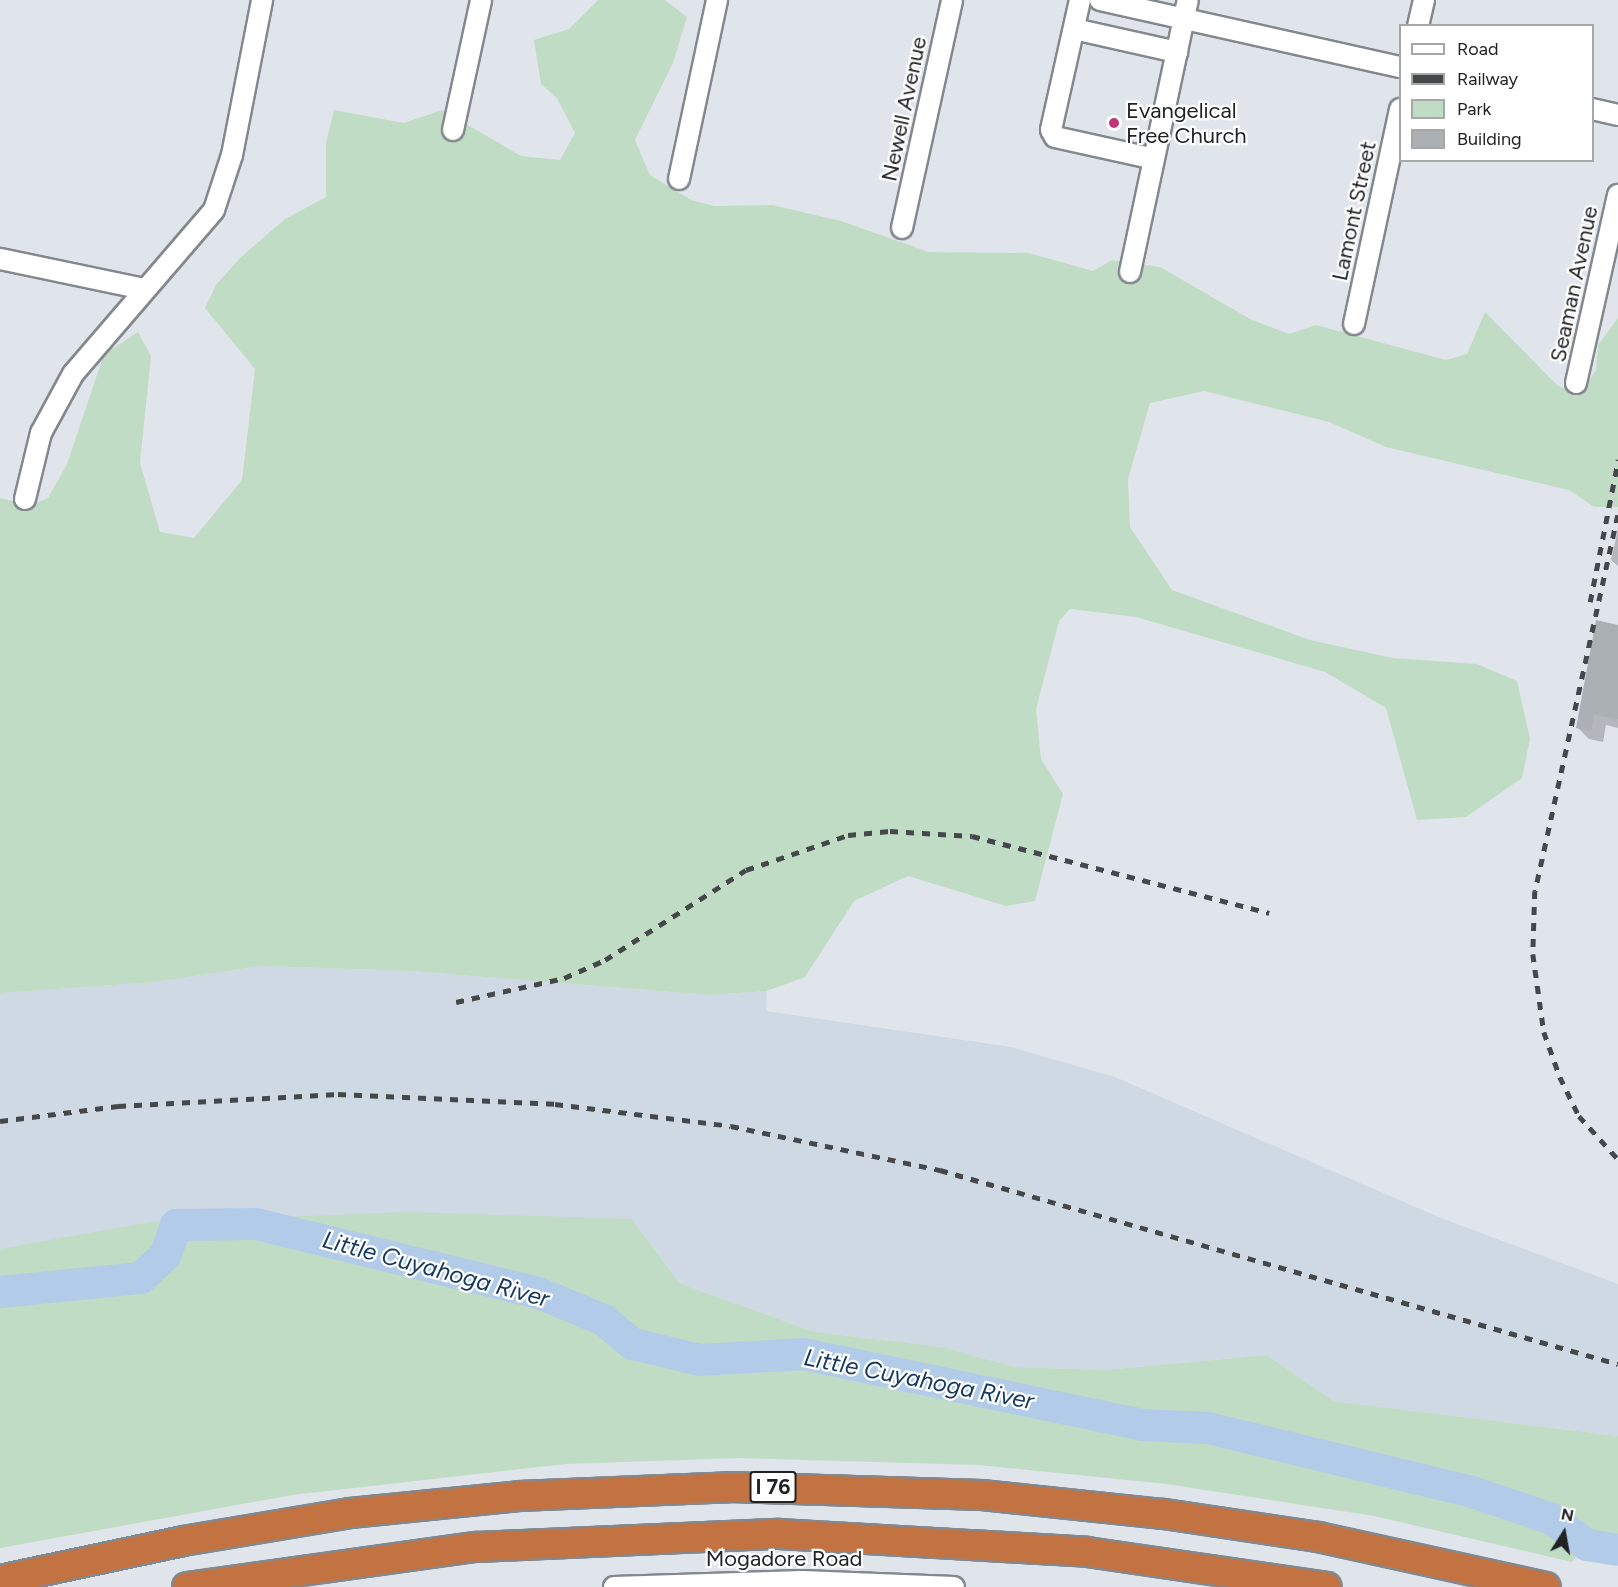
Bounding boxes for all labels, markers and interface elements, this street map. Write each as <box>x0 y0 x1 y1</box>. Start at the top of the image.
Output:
legend <box>1399 24 1594 162</box>
street label: Newell Avenue <box>876 34 932 184</box>
text: Road <box>1457 38 1498 60</box>
text: Railway <box>1457 68 1518 90</box>
place label: Evangelical Free Church <box>1126 97 1247 148</box>
text: Park <box>1457 98 1491 120</box>
marker: Evangelical Free Church <box>1107 116 1121 130</box>
text: Building <box>1457 128 1522 150</box>
street label: Lamont Street <box>1326 139 1382 283</box>
street label: Seaman Avenue <box>1545 204 1603 364</box>
water label: Little Cuyahoga River <box>319 1225 553 1313</box>
water label: Little Cuyahoga River <box>802 1343 1036 1415</box>
road number: I 76 <box>749 1469 797 1505</box>
north arrow <box>1534 1503 1594 1563</box>
text: N <box>1560 1504 1575 1525</box>
street label: Mogadore Road <box>706 1546 862 1572</box>

